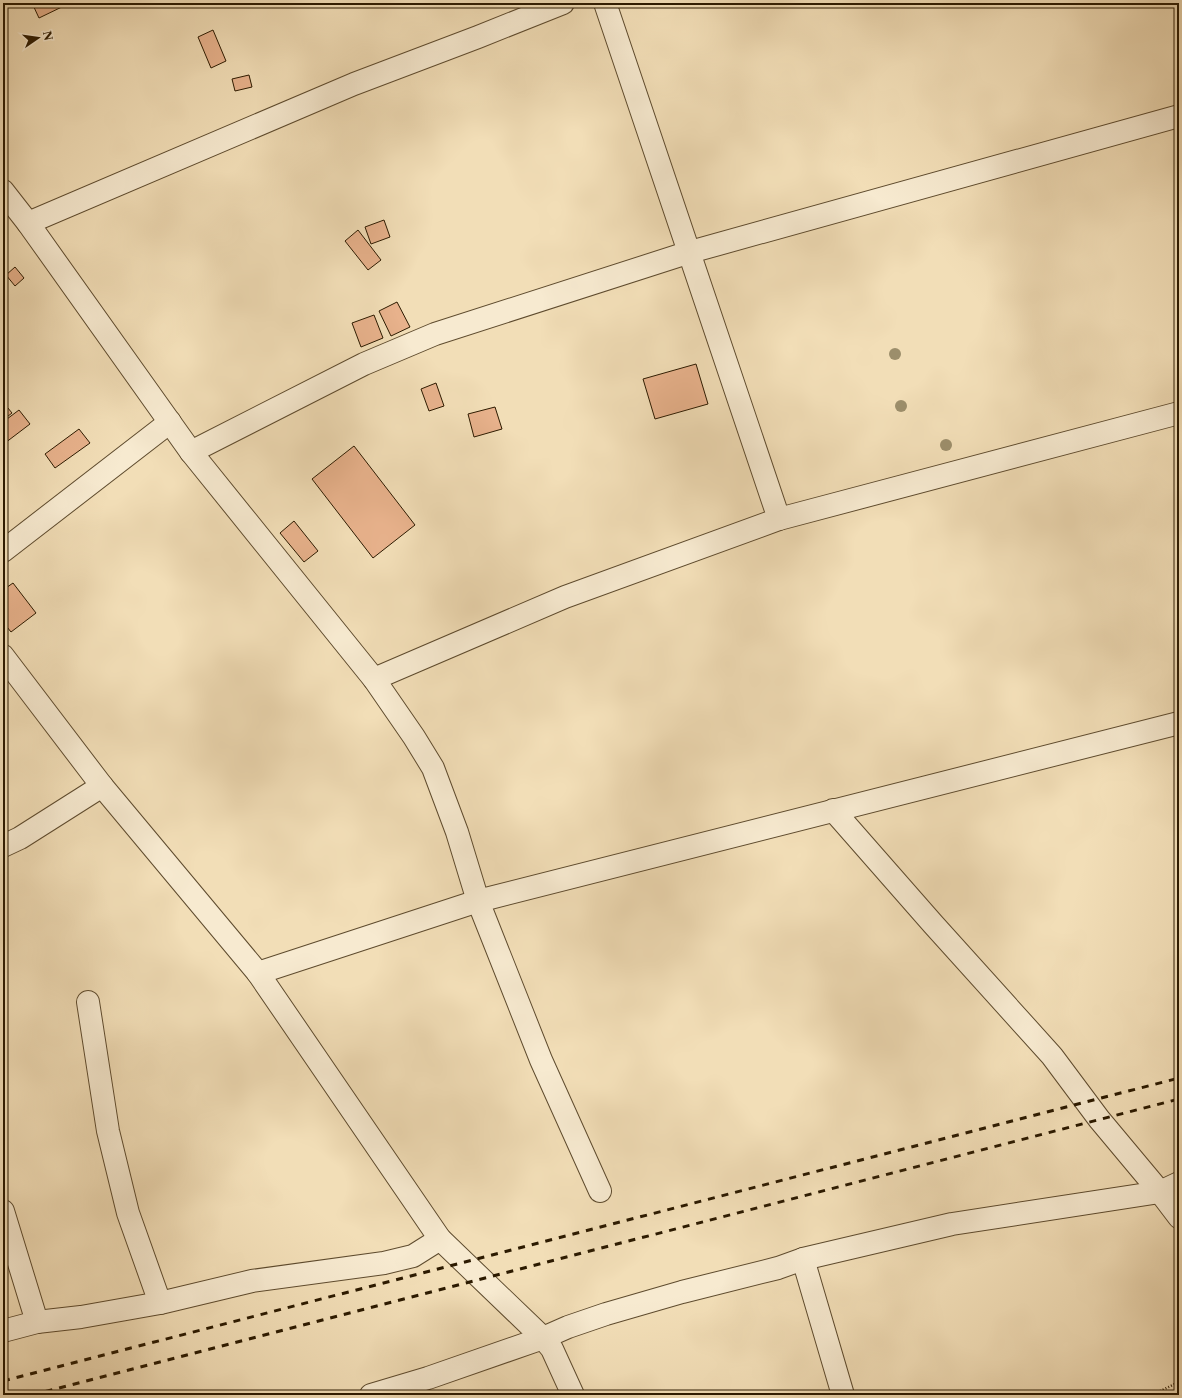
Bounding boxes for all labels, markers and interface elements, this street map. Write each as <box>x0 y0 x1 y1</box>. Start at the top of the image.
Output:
north arrow <box>18 18 58 58</box>
text: N <box>40 30 56 42</box>

